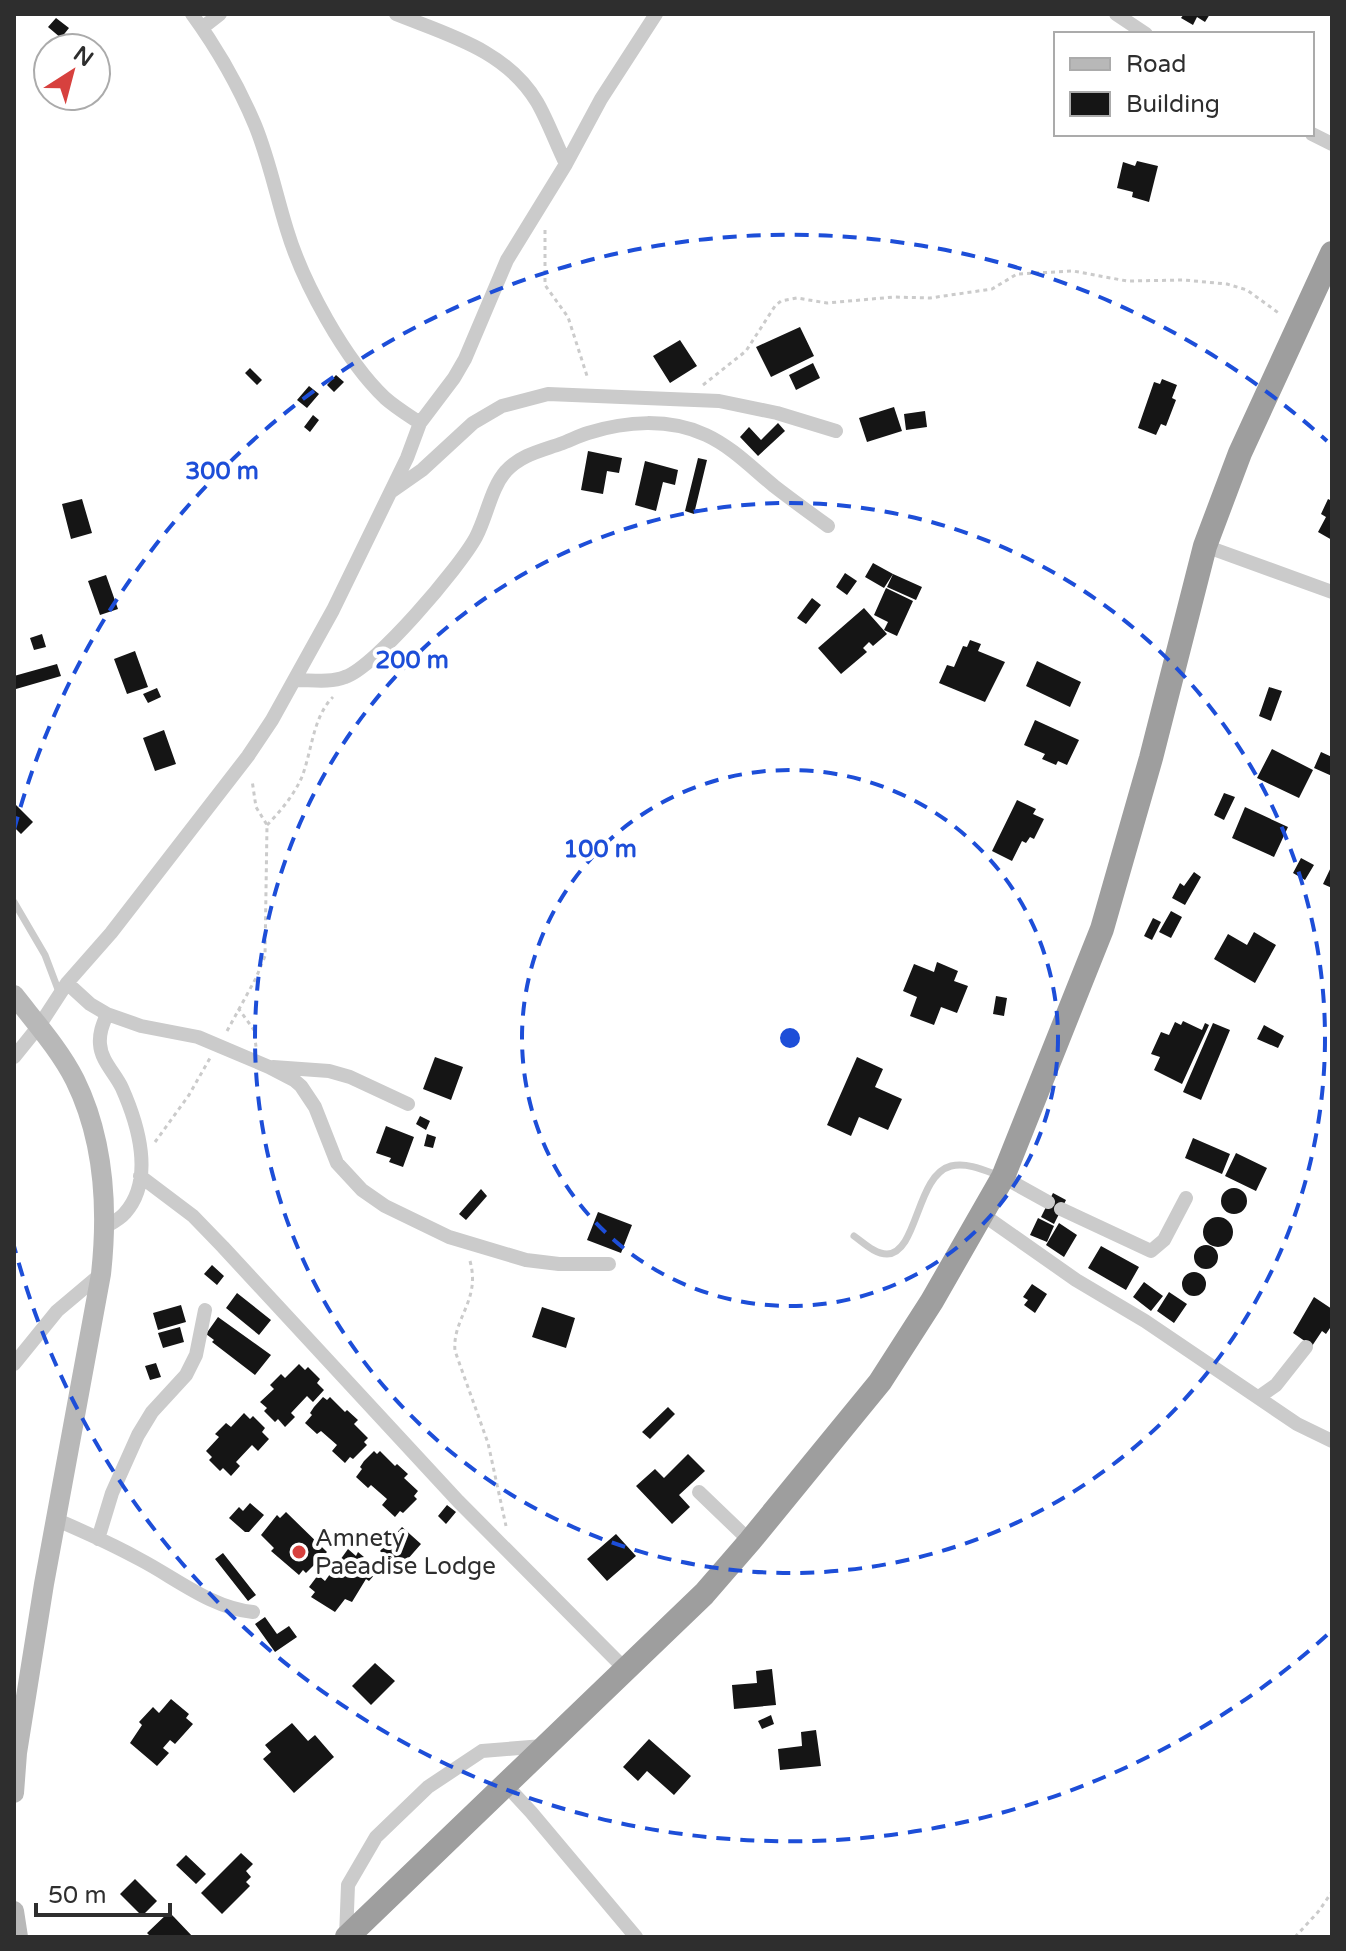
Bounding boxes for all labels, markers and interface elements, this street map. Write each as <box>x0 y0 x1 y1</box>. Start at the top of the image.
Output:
north arrow <box>32 32 112 112</box>
legend <box>1054 32 1314 136</box>
text: N <box>68 41 98 72</box>
text: Road <box>1126 50 1186 79</box>
text: Building <box>1126 90 1220 119</box>
text: 300 m <box>185 457 259 486</box>
text: 200 m <box>375 646 449 675</box>
text: 100 m <box>563 835 637 864</box>
centre of rings <box>776 1024 804 1052</box>
place label: Amnety Paeadise Lodge <box>315 1524 496 1581</box>
marker: Amnety Paeadise Lodge <box>290 1543 308 1561</box>
scale bar <box>36 1867 170 1917</box>
text: 50 m <box>48 1881 106 1910</box>

